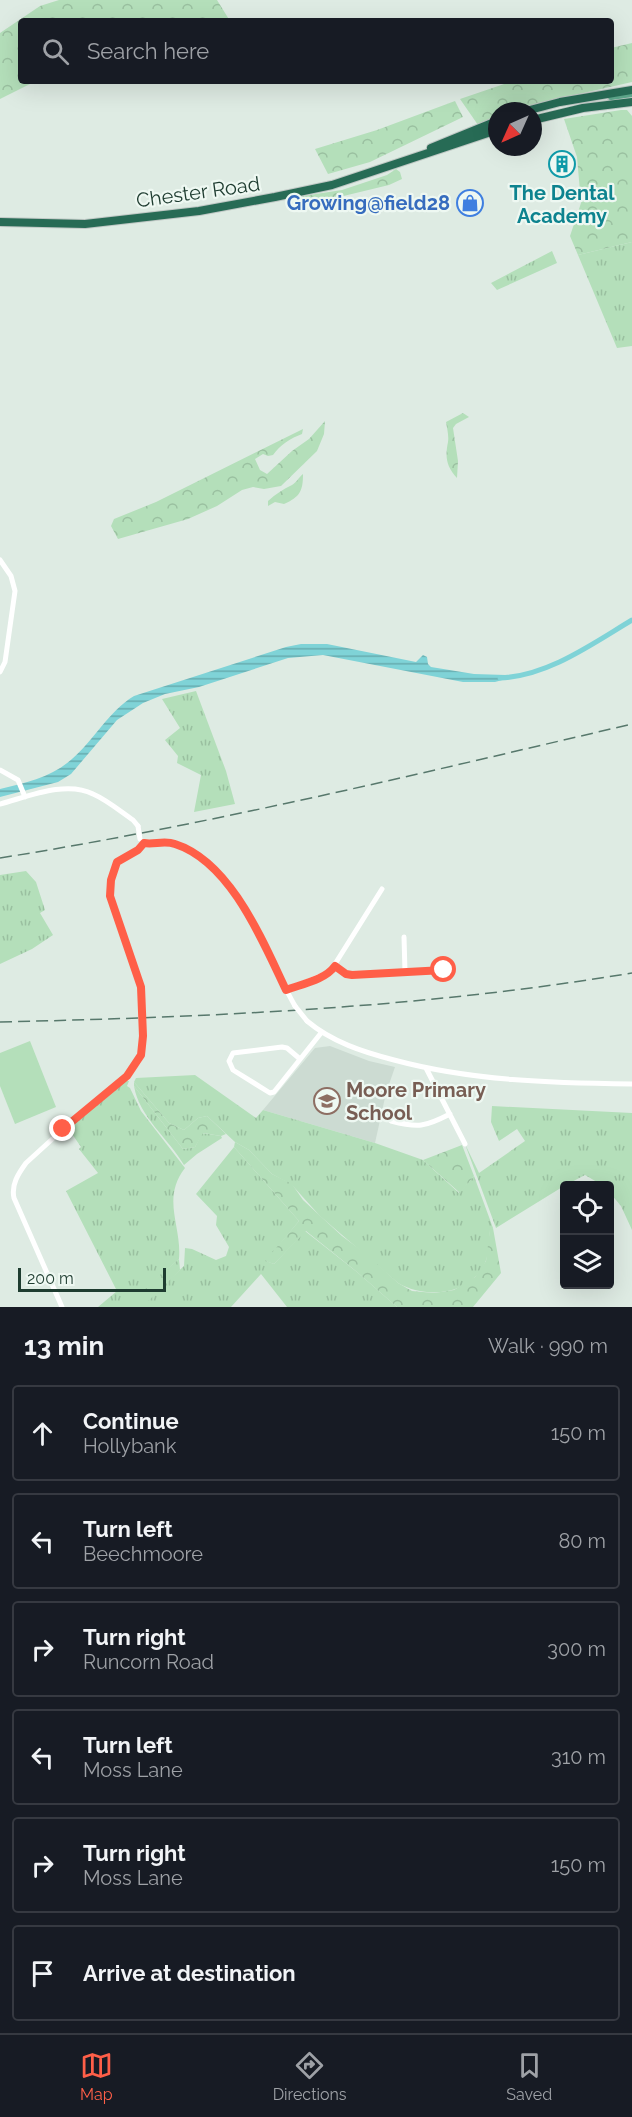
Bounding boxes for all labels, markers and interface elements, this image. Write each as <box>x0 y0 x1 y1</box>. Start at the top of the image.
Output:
search box <box>18 18 614 84</box>
icon: search <box>39 35 72 68</box>
text: Search here <box>87 38 209 64</box>
north arrow <box>488 102 542 156</box>
building icon: The Dental Academy <box>547 149 577 179</box>
street label: Chester Road <box>135 171 261 213</box>
place label: The Dental Academy <box>509 181 615 228</box>
shop icon: Growing@field28 <box>455 188 485 218</box>
place label: Growing@field28 <box>287 191 450 215</box>
route start <box>430 956 456 982</box>
place label: Moore Primary School <box>346 1078 486 1125</box>
school or university icon: Moore Primary School <box>312 1086 342 1116</box>
route end <box>49 1115 75 1141</box>
map controls <box>560 1181 614 1289</box>
button: locate <box>560 1181 614 1235</box>
button: layers <box>560 1235 614 1289</box>
scale bar <box>18 1265 166 1292</box>
text: 200 m <box>27 1269 74 1288</box>
text: 13 min <box>24 1331 104 1361</box>
text: Walk · 990 m <box>488 1334 608 1358</box>
text: Continue <box>83 1408 179 1434</box>
icon: ahead <box>26 1417 59 1450</box>
text: 150 m <box>551 1421 606 1445</box>
text: Hollybank <box>83 1434 176 1458</box>
text: Turn left <box>83 1516 173 1542</box>
icon: left <box>26 1525 59 1558</box>
text: 80 m <box>558 1529 606 1553</box>
text: Beechmoore <box>83 1542 203 1566</box>
text: Turn right <box>83 1624 186 1650</box>
icon: right <box>26 1633 59 1666</box>
text: 300 m <box>547 1637 606 1661</box>
text: Runcorn Road <box>83 1650 214 1674</box>
text: Turn left <box>83 1732 173 1758</box>
icon: left <box>26 1741 59 1774</box>
text: 310 m <box>551 1745 606 1769</box>
text: Moss Lane <box>83 1758 183 1782</box>
text: Turn right <box>83 1840 186 1866</box>
icon: right <box>26 1849 59 1882</box>
text: 150 m <box>551 1853 606 1877</box>
text: Moss Lane <box>83 1866 183 1890</box>
icon: arrive <box>26 1957 59 1990</box>
text: Arrive at destination <box>83 1960 296 1986</box>
tab: Map <box>80 2049 113 2104</box>
tab: Directions <box>273 2049 347 2104</box>
tab: Saved <box>506 2049 552 2104</box>

